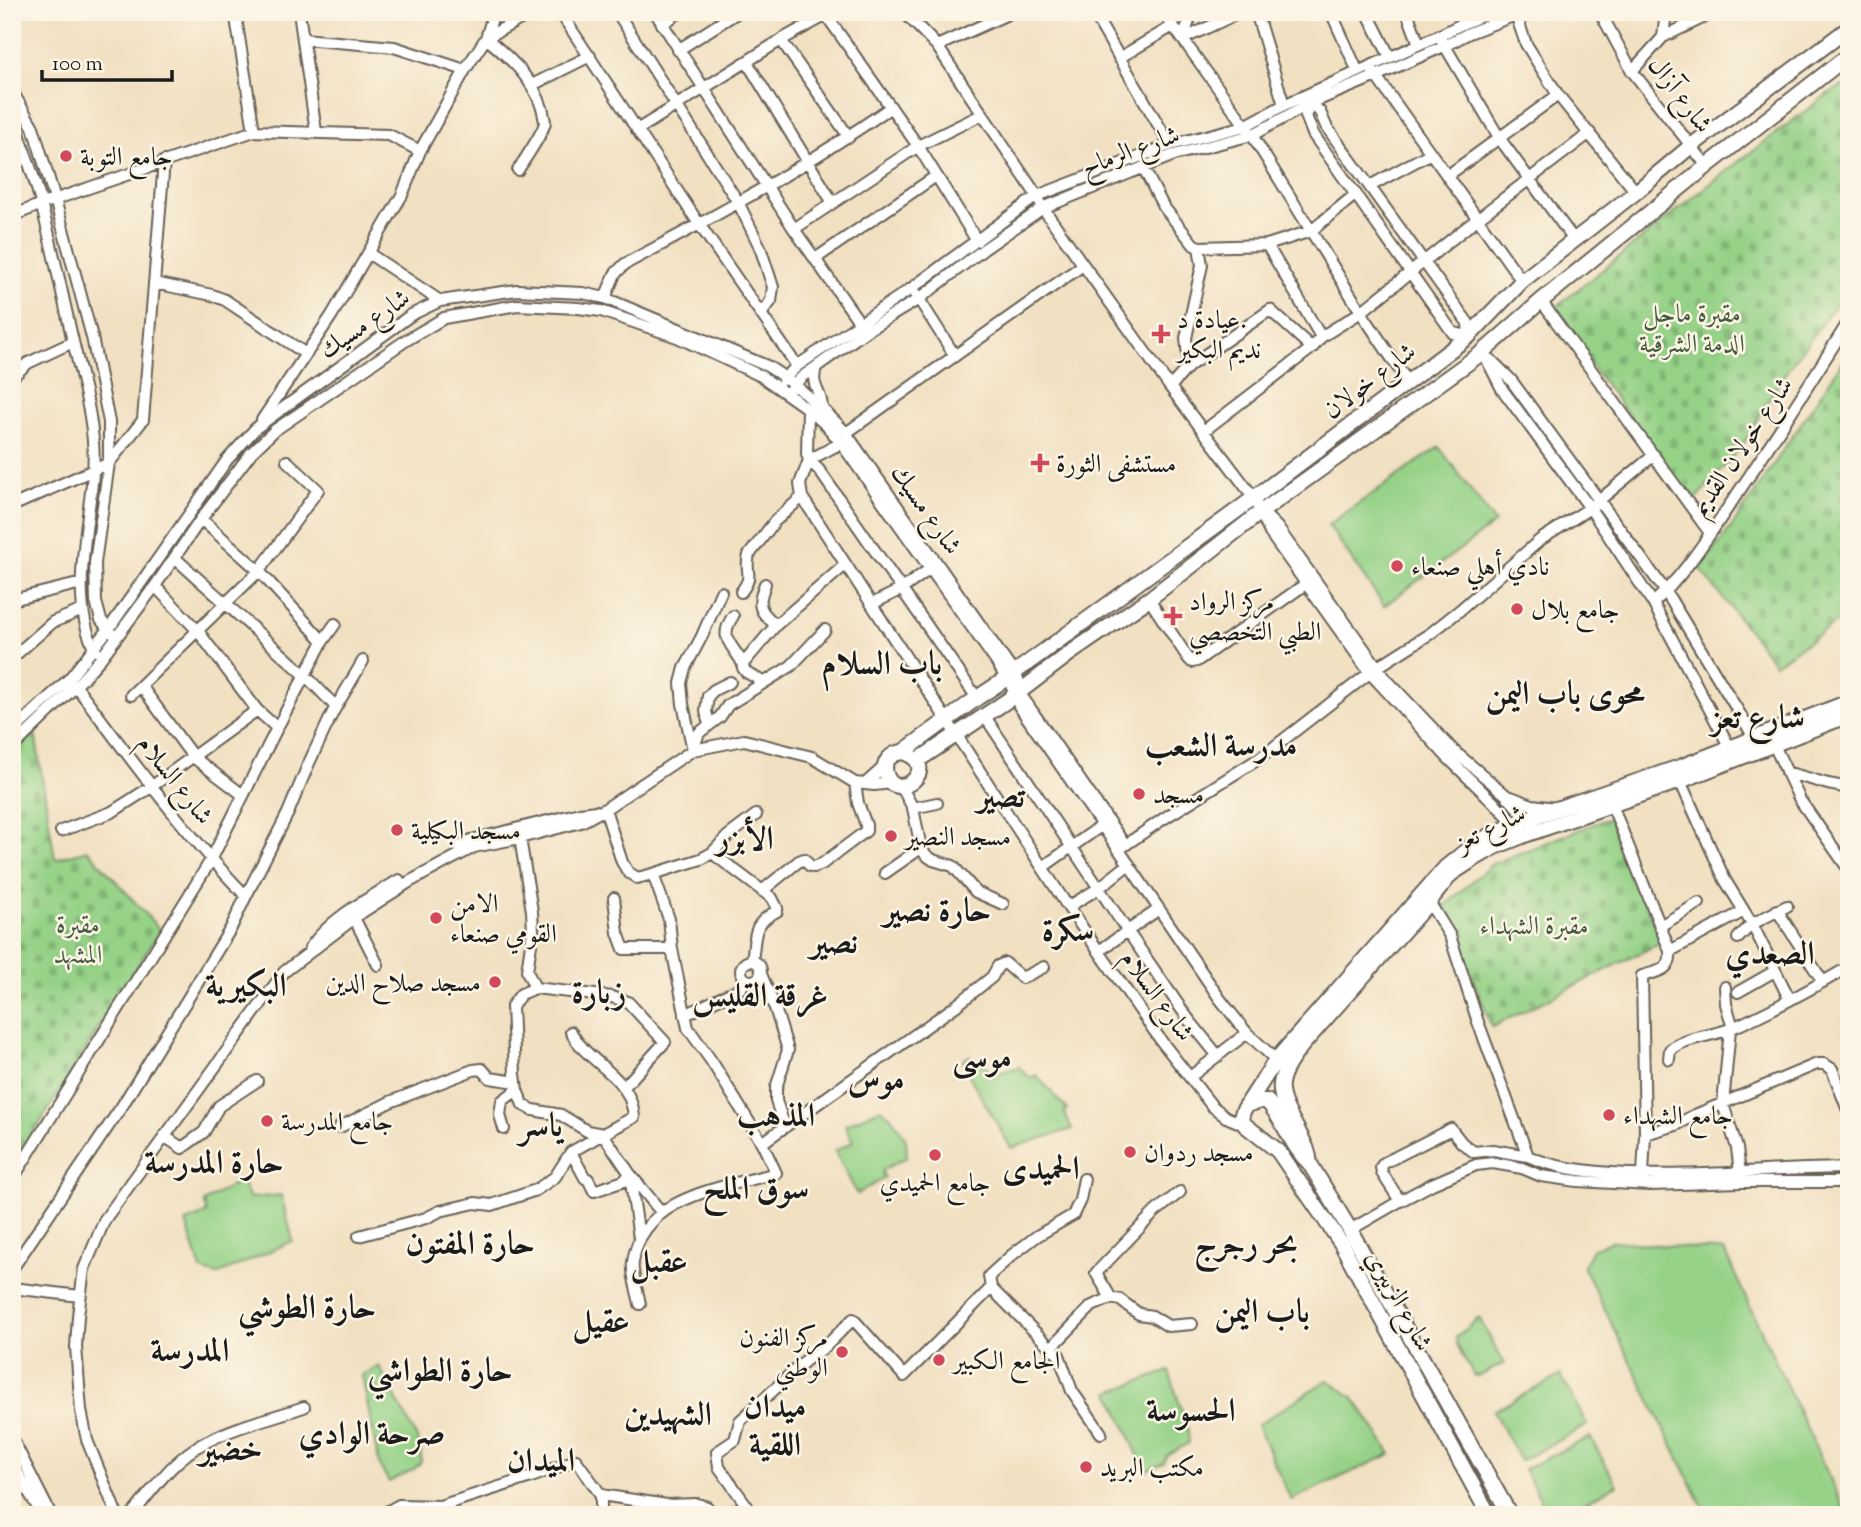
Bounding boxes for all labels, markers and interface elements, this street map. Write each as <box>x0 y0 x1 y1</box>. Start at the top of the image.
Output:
scale bar <box>42 38 172 82</box>
street label: شارع آزال <box>1637 49 1720 142</box>
text: 100 m <box>52 50 103 80</box>
street label: شارع الرماح <box>1076 117 1186 190</box>
place label: جامع التوبة <box>80 140 173 180</box>
marker: جامع التوبة <box>58 148 74 164</box>
street label: شارع مسيك <box>312 281 419 370</box>
park label: مقبرة ماجل الدمة الشرقية <box>1639 297 1745 364</box>
place label: عيادة د. نديم البكير <box>1174 303 1261 372</box>
marker: عيادة د. نديم البكير <box>1151 324 1171 344</box>
street label: شارع خولان <box>1316 335 1425 430</box>
street label: شارع خولان القديم <box>1683 370 1805 526</box>
place label: مستشفى الثورة <box>1056 447 1176 484</box>
marker: مستشفى الثورة <box>1030 453 1050 473</box>
street label: شارع مسيك <box>879 458 970 564</box>
place label: نادي أهلي صنعاء <box>1411 549 1550 591</box>
marker: نادي أهلي صنعاء <box>1389 558 1405 574</box>
place label: مركز الرواد الطبي التخصصي <box>1189 585 1321 655</box>
place label: جامع بلال <box>1531 593 1620 633</box>
marker: جامع بلال <box>1509 601 1525 617</box>
marker: مركز الرواد الطبي التخصصي <box>1163 606 1183 626</box>
district label: باب السلام <box>822 642 942 692</box>
district label: محوى باب اليمن <box>1485 672 1646 720</box>
district label: شارع تعز <box>1708 696 1805 744</box>
district label: مدرسة الشعب <box>1145 724 1297 772</box>
street label: شارع السلام <box>125 728 221 835</box>
district label: تصير <box>973 775 1026 823</box>
place label: مسجد <box>1153 778 1204 815</box>
marker: مسجد <box>1131 786 1147 802</box>
street label: شارع تعز <box>1447 796 1533 864</box>
place label: مسجد البكيلية <box>411 814 521 851</box>
district label: الأبزر <box>712 815 774 865</box>
place label: مسجد النصير <box>902 820 1011 857</box>
marker: مسجد البكيلية <box>389 822 405 838</box>
marker: مسجد النصير <box>883 828 899 844</box>
place label: الامن القومي صنعاء <box>450 887 557 955</box>
district label: حارة نصير <box>879 889 991 937</box>
park label: مقبرة المشهد <box>54 908 102 975</box>
district label: سكرة <box>1042 909 1094 957</box>
park label: مقبرة الشهداء <box>1479 909 1589 946</box>
marker: الامن القومي صنعاء <box>428 910 444 926</box>
district label: نصير <box>806 921 858 969</box>
district label: الصعدي <box>1725 932 1815 980</box>
street label: شارع السلام <box>1108 943 1202 1051</box>
district label: البكيرية <box>205 964 287 1012</box>
place label: مسجد صلاح الدين <box>325 966 481 1006</box>
district label: زبارة <box>571 971 627 1019</box>
marker: مسجد صلاح الدين <box>487 974 503 990</box>
district label: غرقة القليس <box>692 974 828 1022</box>
district label: موسى <box>952 1036 1012 1084</box>
district label: موس <box>848 1058 904 1106</box>
district label: المذهب <box>737 1094 815 1142</box>
place label: جامع الشهداء <box>1623 1099 1733 1139</box>
district label: ياسر <box>515 1104 564 1152</box>
place label: جامع المدرسة <box>281 1105 393 1145</box>
marker: جامع الشهداء <box>1601 1107 1617 1123</box>
marker: جامع المدرسة <box>259 1113 275 1129</box>
place label: مسجد ردوان <box>1144 1136 1254 1173</box>
district label: حارة المدرسة <box>145 1141 283 1189</box>
marker: مسجد ردوان <box>1122 1144 1138 1160</box>
marker: جامع الحميدي <box>927 1147 943 1163</box>
district label: الحميدى <box>1002 1147 1080 1195</box>
place label: جامع الحميدي <box>879 1166 991 1206</box>
district label: سوق الملح <box>703 1167 809 1217</box>
district label: حارة المفتون <box>405 1222 535 1270</box>
district label: بحر رجرج <box>1194 1222 1298 1273</box>
district label: عقبل <box>630 1240 688 1288</box>
street label: شارع الزبيري <box>1354 1244 1441 1359</box>
district label: حارة الطوشي <box>238 1286 376 1337</box>
district label: باب اليمن <box>1214 1290 1310 1338</box>
district label: عقيل <box>572 1300 630 1348</box>
place label: مركز الفنون الوطني <box>739 1321 828 1391</box>
district label: المدرسة <box>151 1329 229 1377</box>
marker: مركز الفنون الوطني <box>834 1344 850 1360</box>
place label: الجامع الكبير <box>950 1344 1060 1384</box>
district label: حارة الطواشي <box>367 1349 513 1400</box>
marker: الجامع الكبير <box>931 1352 947 1368</box>
district label: ميدان اللقية <box>744 1385 806 1471</box>
district label: الحسوسة <box>1146 1389 1236 1437</box>
district label: الشهيدين <box>624 1393 712 1441</box>
district label: صرحة الوادي <box>299 1412 445 1460</box>
district label: خضير <box>195 1428 263 1476</box>
district label: الميدان <box>507 1439 575 1487</box>
place label: مكتب البريد <box>1100 1451 1204 1488</box>
marker: مكتب البريد <box>1078 1459 1094 1475</box>

